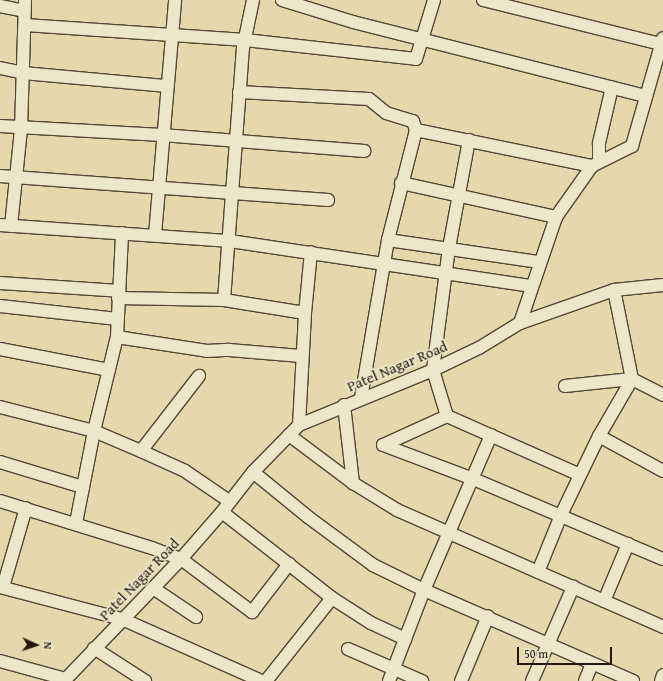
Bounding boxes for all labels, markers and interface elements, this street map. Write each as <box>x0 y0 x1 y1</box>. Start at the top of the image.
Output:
street label: Patel Nagar Road <box>344 337 450 395</box>
street label: Patel Nagar Road <box>95 534 183 624</box>
north arrow <box>16 625 56 665</box>
scale bar <box>519 639 614 665</box>
text: N <box>40 642 56 650</box>
text: 50 m <box>524 645 548 662</box>

